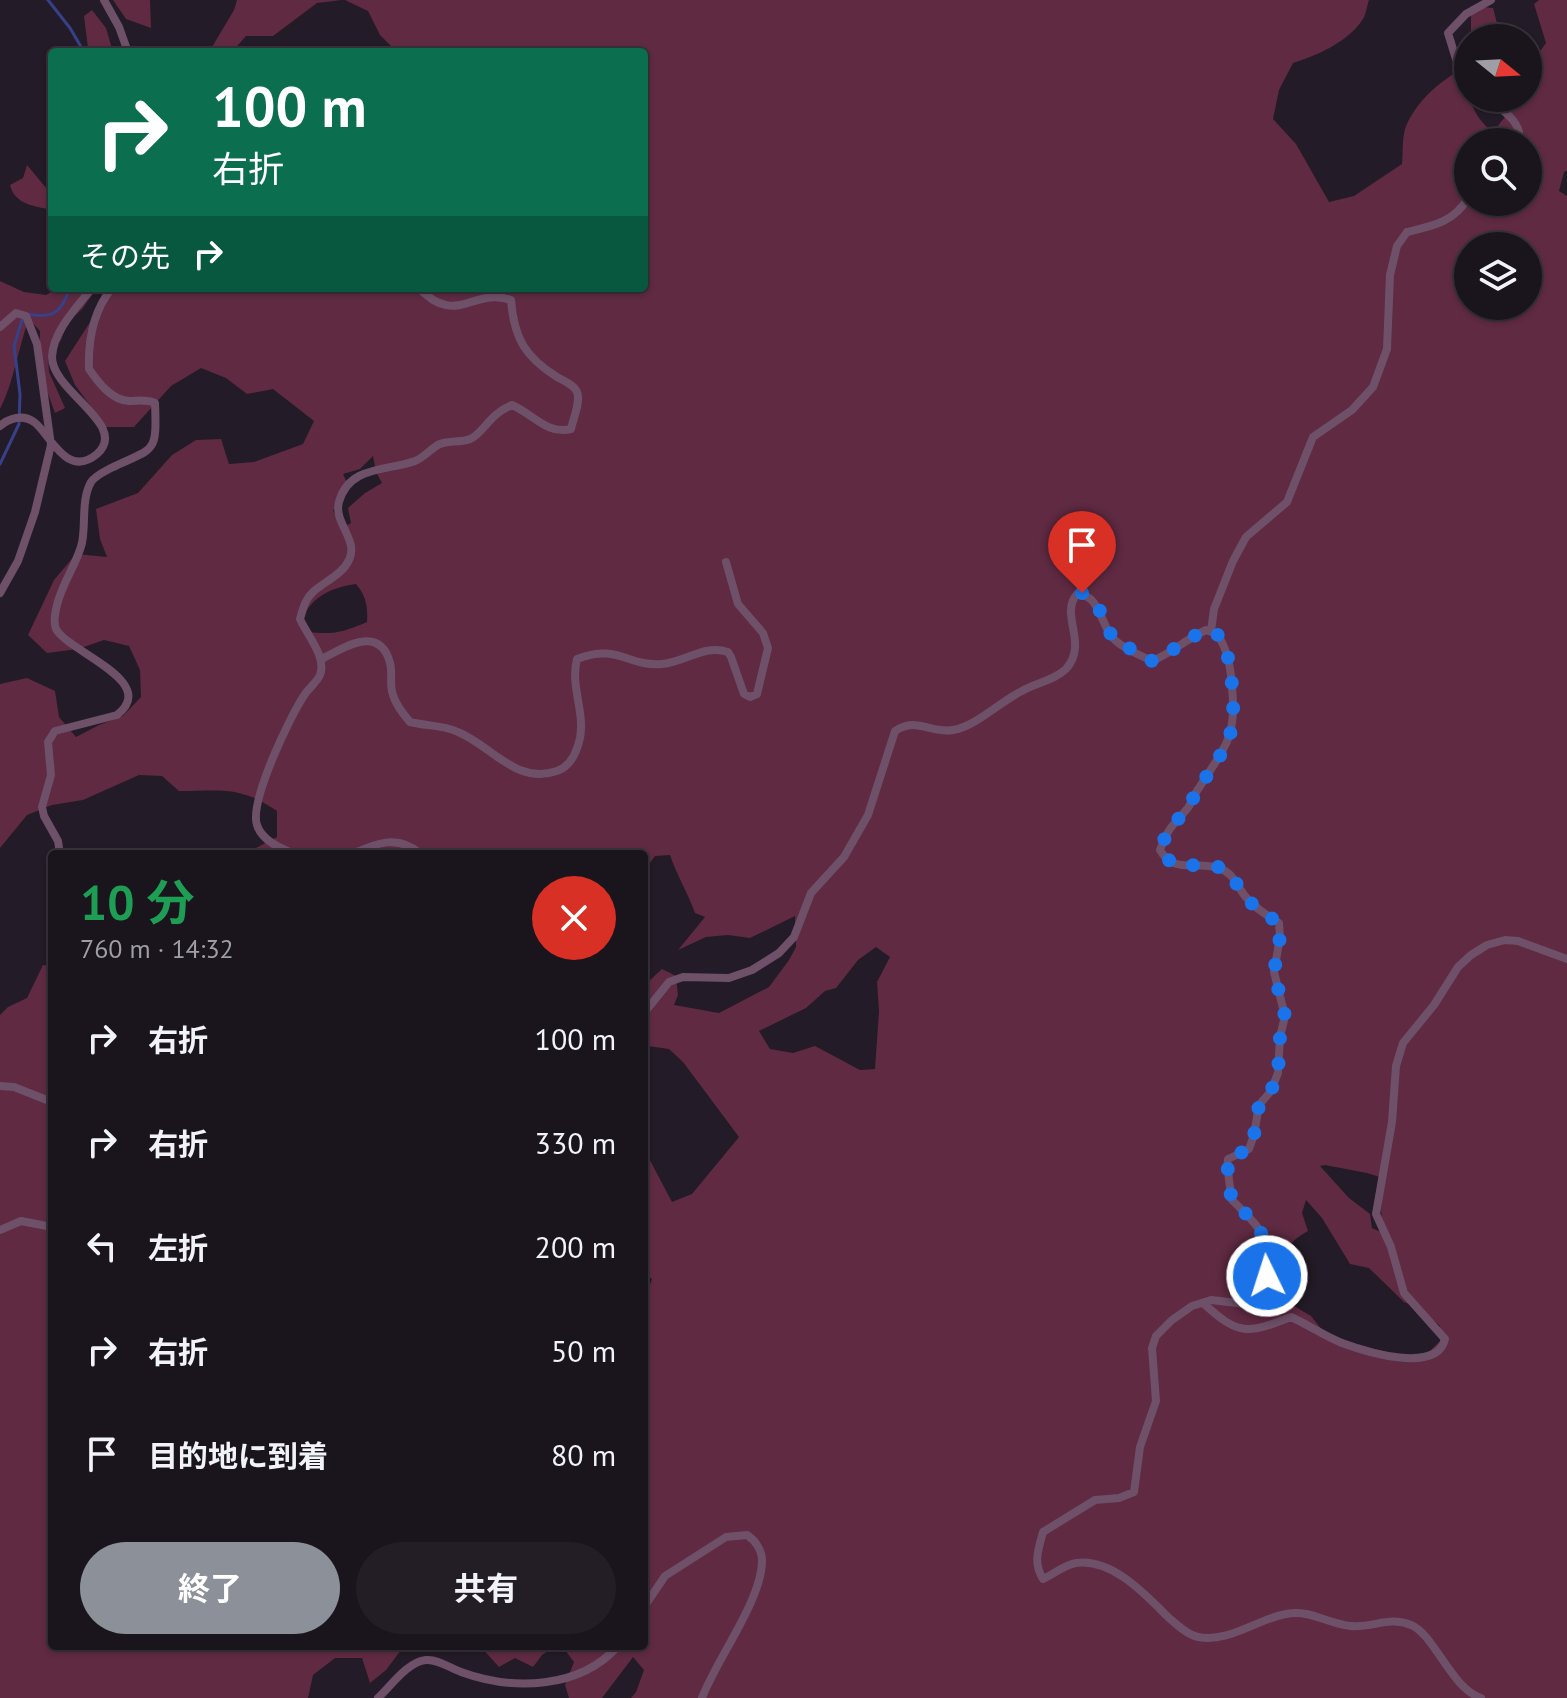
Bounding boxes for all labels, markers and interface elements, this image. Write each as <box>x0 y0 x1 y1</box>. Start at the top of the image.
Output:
north arrow <box>1454 24 1542 112</box>
map controls <box>1454 24 1542 320</box>
text: 100 m <box>212 70 367 142</box>
icon: right <box>80 80 184 184</box>
button: search <box>1454 128 1542 216</box>
text: 右折 <box>212 145 284 192</box>
icon: right <box>186 232 230 276</box>
button: layers <box>1454 232 1542 320</box>
text: その先 <box>80 236 170 275</box>
pin <box>1048 511 1116 593</box>
icon: arrive <box>1060 523 1104 567</box>
text: 10 分 <box>80 871 195 933</box>
button: close <box>532 876 616 960</box>
text: 760 m · 14:32 <box>80 932 234 965</box>
icon: right <box>80 1016 124 1060</box>
text: 100 m <box>535 1019 616 1058</box>
text: 右折 <box>148 1020 208 1059</box>
icon: right <box>80 1120 124 1164</box>
text: 330 m <box>535 1123 616 1162</box>
text: 右折 <box>148 1124 208 1163</box>
icon: left <box>80 1224 124 1268</box>
text: 200 m <box>535 1227 616 1266</box>
text: 左折 <box>148 1228 208 1267</box>
position arrow <box>1225 1234 1309 1318</box>
icon: right <box>80 1328 124 1372</box>
text: 50 m <box>551 1331 616 1370</box>
text: 右折 <box>148 1332 208 1371</box>
icon: arrive <box>80 1432 124 1476</box>
text: 80 m <box>551 1435 616 1474</box>
text: 目的地に到着 <box>148 1436 328 1475</box>
button: 終了 <box>80 1542 340 1634</box>
button: 共有 <box>356 1542 616 1634</box>

